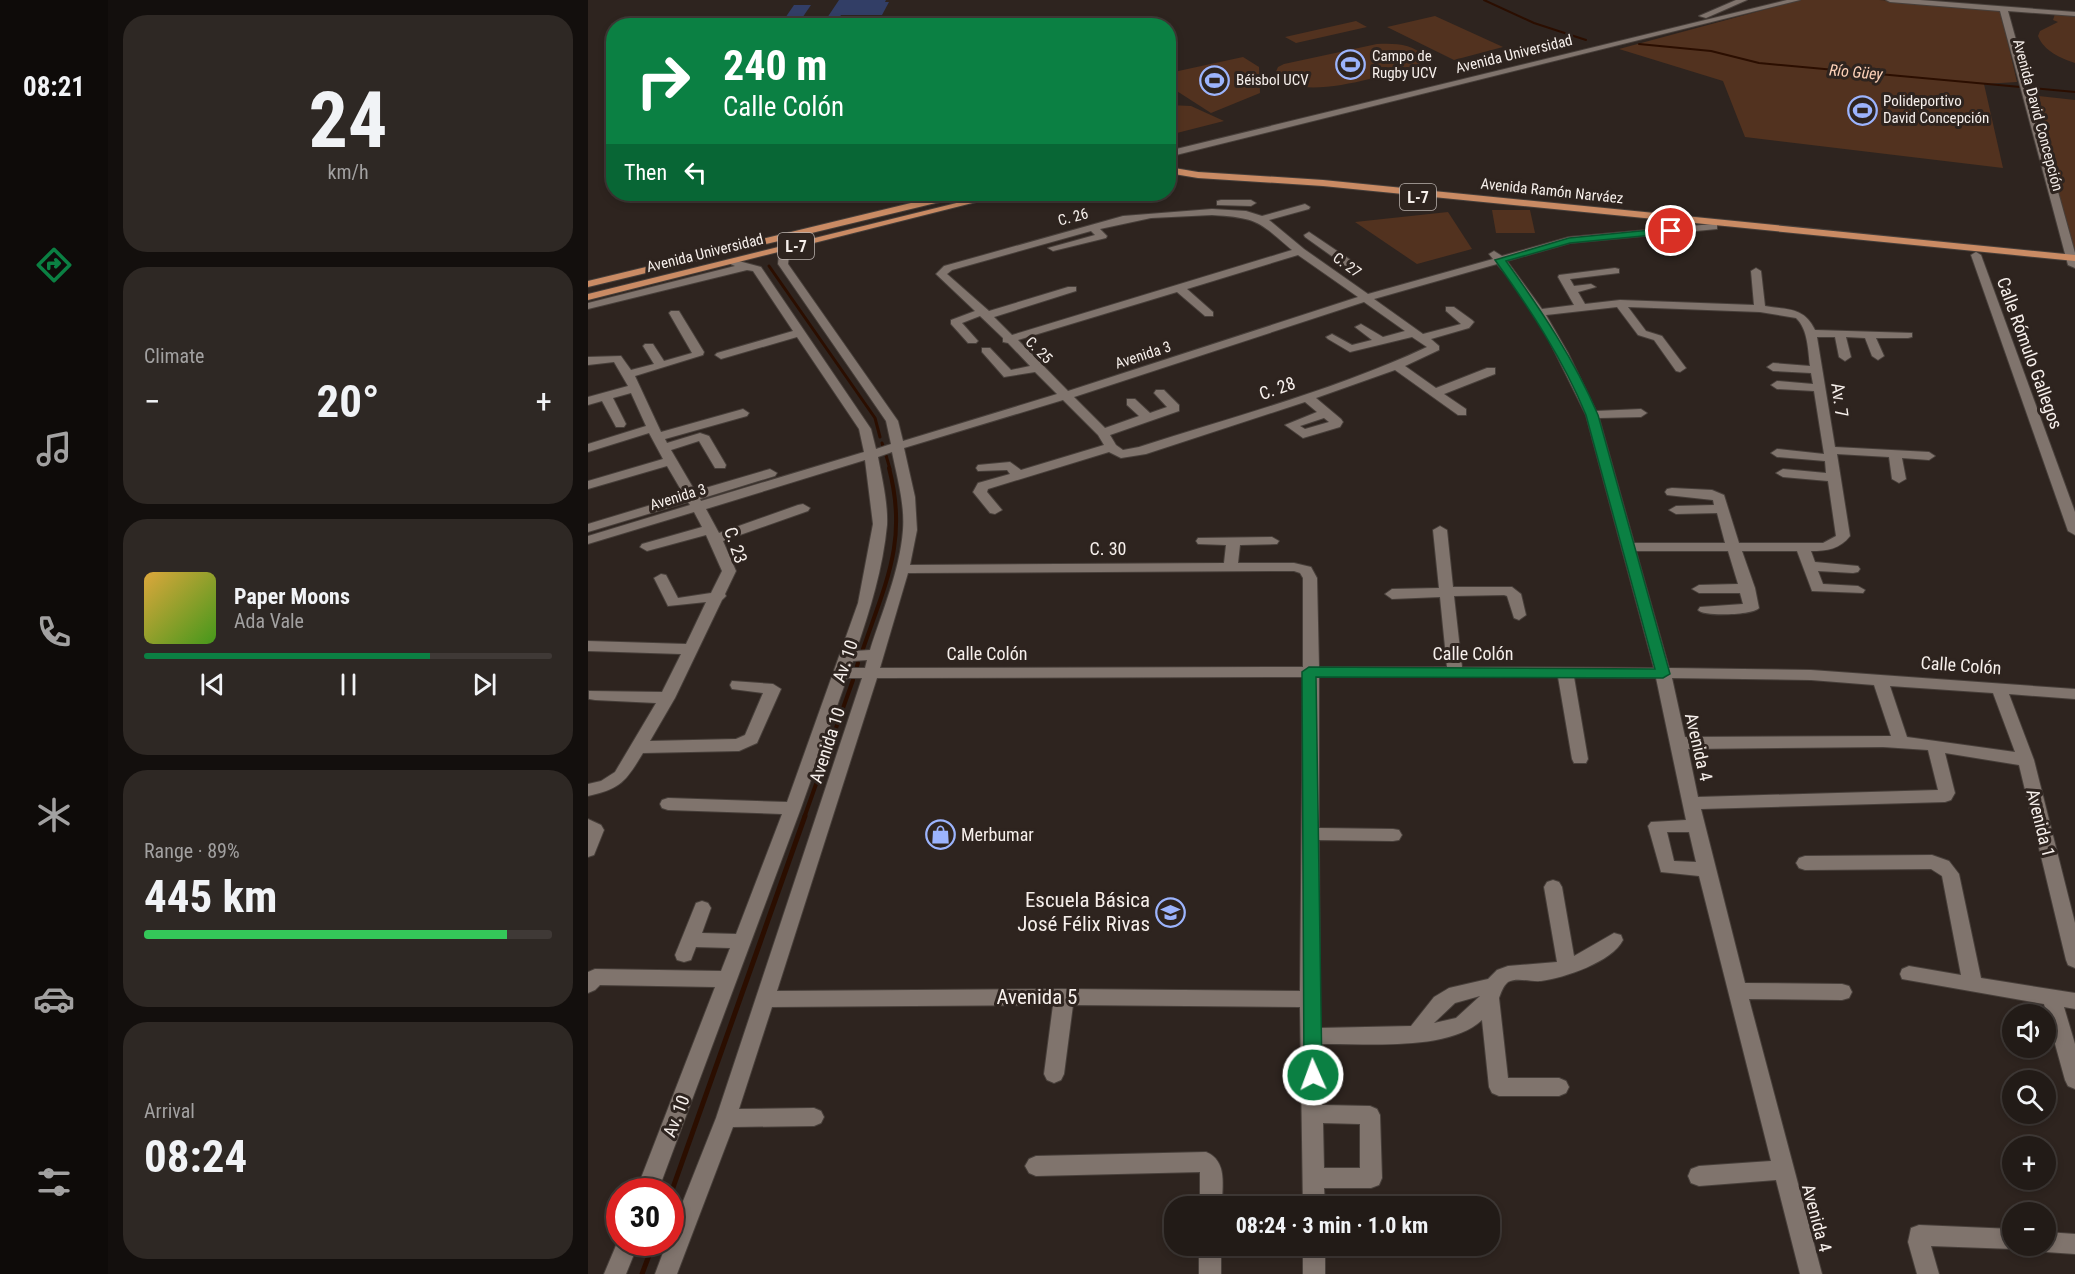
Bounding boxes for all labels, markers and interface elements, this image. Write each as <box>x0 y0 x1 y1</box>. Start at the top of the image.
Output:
street label: Avenida Universidad <box>1454 31 1574 77</box>
street label: Avenida David Concepción <box>2009 37 2067 193</box>
text: 240 m <box>723 41 828 90</box>
icon: right <box>624 42 702 120</box>
place label: Campo de Rugby UCV <box>1372 47 1438 82</box>
sports icon: Campo de Rugby UCV <box>1335 49 1367 81</box>
water label: Río Güey <box>1828 60 1884 84</box>
sports icon: Béisbol UCV <box>1199 64 1231 96</box>
text: 08:21 <box>23 71 85 103</box>
place label: Béisbol UCV <box>1236 71 1309 89</box>
text: 24 <box>309 75 387 166</box>
text: Calle Colón <box>723 91 844 123</box>
place label: Polideportivo David Concepción <box>1883 92 1989 127</box>
sports icon: Polideportivo David Concepción <box>1846 94 1878 126</box>
icon: left <box>679 156 712 189</box>
text: km/h <box>327 160 369 184</box>
text: Then <box>624 160 667 185</box>
street label: Avenida Ramón Narváez <box>1480 175 1624 207</box>
road number: L-7 <box>1400 184 1436 210</box>
street label: C. 26 <box>1056 204 1090 230</box>
pin <box>1645 205 1696 256</box>
icon: arrive <box>1654 214 1687 247</box>
street label: Avenida Universidad <box>645 230 765 276</box>
road number: L-7 <box>778 233 814 259</box>
icon: directions <box>33 244 75 286</box>
street label: C. 27 <box>1329 249 1365 281</box>
street label: Calle Rómulo Gallegos <box>1993 274 2067 432</box>
street label: C. 25 <box>1022 333 1056 367</box>
street label: Avenida 3 <box>1113 338 1173 372</box>
text: Climate <box>144 344 204 368</box>
street label: C. 28 <box>1256 372 1298 404</box>
text: 20° <box>317 375 380 428</box>
street label: Av. 7 <box>1827 381 1853 419</box>
text: − <box>144 382 161 421</box>
text: + <box>536 382 552 421</box>
icon: music <box>33 428 75 470</box>
street label: Avenida 3 <box>648 480 708 514</box>
street label: C. 23 <box>720 524 752 566</box>
street label: C. 30 <box>1090 538 1126 559</box>
text: Paper Moons <box>234 584 350 609</box>
text: Ada Vale <box>234 609 304 633</box>
icon: phone <box>33 611 75 653</box>
street label: Av. 10 <box>828 637 862 685</box>
street label: Calle Colón <box>947 643 1027 664</box>
street label: Calle Colón <box>1433 643 1513 664</box>
street label: Calle Colón <box>1920 652 2002 678</box>
icon: previous <box>196 668 229 701</box>
icon: pause <box>332 668 365 701</box>
icon: next <box>468 668 501 701</box>
street label: Avenida 10 <box>805 705 849 785</box>
street label: Avenida 4 <box>1681 711 1717 783</box>
street label: Avenida 1 <box>2022 787 2060 859</box>
icon: climate <box>33 794 75 836</box>
shop icon: Merbumar <box>924 818 956 850</box>
place label: Merbumar <box>961 824 1034 845</box>
text: Range · 89% <box>144 839 240 863</box>
text: 445 km <box>144 870 277 923</box>
place label: Escuela Básica José Félix Rivas <box>1017 888 1150 936</box>
school or university icon: Escuela Básica José Félix Rivas <box>1155 896 1187 928</box>
icon: car <box>33 978 75 1020</box>
street label: Avenida 5 <box>997 985 1077 1009</box>
map controls <box>2002 1004 2056 1256</box>
button: sound <box>2002 1004 2056 1058</box>
position arrow <box>1281 1043 1345 1107</box>
button: search <box>2002 1070 2056 1124</box>
street label: Av. 10 <box>658 1092 694 1140</box>
text: Arrival <box>144 1099 195 1123</box>
text: 08:24 <box>144 1130 247 1183</box>
button: + <box>2002 1136 2056 1190</box>
icon: filters <box>33 1161 75 1203</box>
speed limit sign: 30 <box>606 1178 684 1256</box>
street label: Avenida 4 <box>1798 1182 1836 1254</box>
button: − <box>2002 1202 2056 1256</box>
text: 08:24 · 3 min · 1.0 km <box>1236 1213 1428 1238</box>

